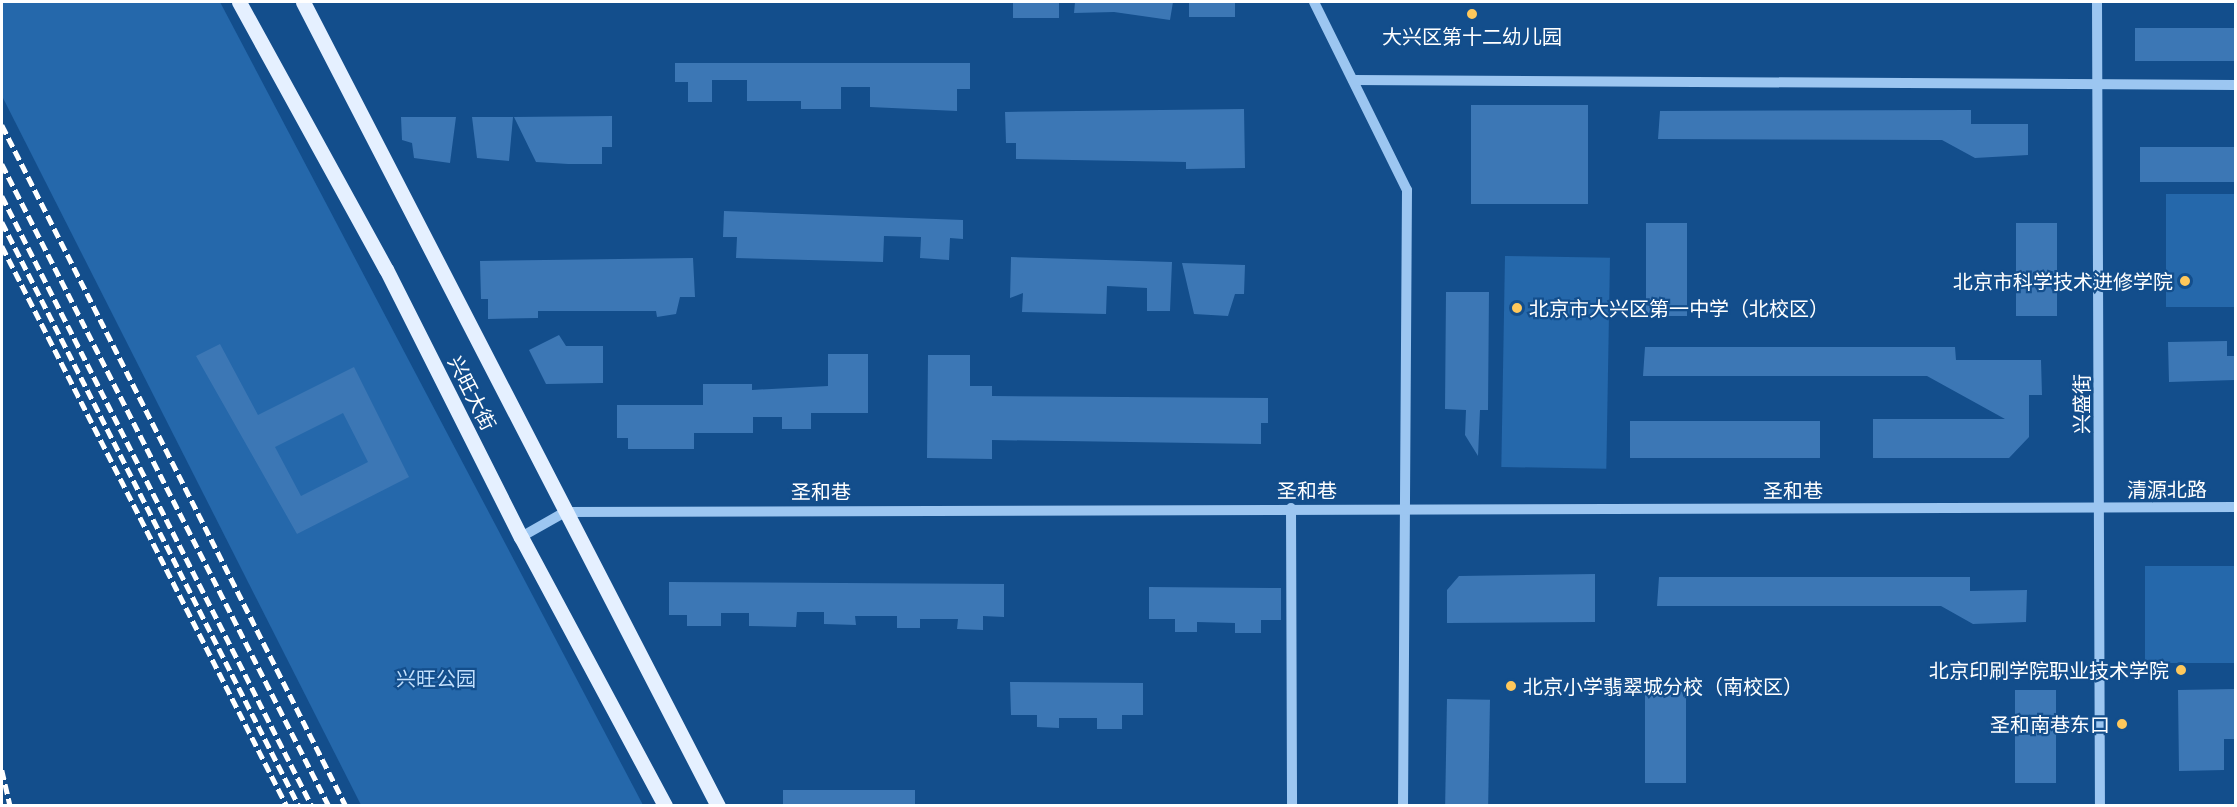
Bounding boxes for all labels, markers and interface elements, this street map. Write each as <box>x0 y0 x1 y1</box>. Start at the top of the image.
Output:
marker: 大兴区第十二幼儿园 <box>1465 7 1479 21</box>
place label: 大兴区第十二幼儿园 <box>1382 24 1562 48</box>
place label: 北京市科学技术进修学院 <box>1953 269 2173 293</box>
marker: 北京市科学技术进修学院 <box>2178 274 2192 288</box>
place label: 北京市大兴区第一中学（北校区） <box>1529 296 1829 320</box>
marker: 北京市大兴区第一中学（北校区） <box>1510 301 1524 315</box>
street label: 兴旺大街 <box>443 352 501 434</box>
street label: 兴盛街 <box>2069 374 2093 434</box>
street label: 清源北路 <box>2127 477 2207 501</box>
street label: 圣和巷 <box>1277 478 1337 502</box>
street label: 圣和巷 <box>1763 478 1823 502</box>
street label: 圣和巷 <box>791 479 851 503</box>
place label: 北京印刷学院职业技术学院 <box>1929 658 2169 682</box>
marker: 北京印刷学院职业技术学院 <box>2174 663 2188 677</box>
park label: 兴旺公园 <box>396 666 476 690</box>
place label: 北京小学翡翠城分校（南校区） <box>1523 674 1803 698</box>
marker: 北京小学翡翠城分校（南校区） <box>1504 679 1518 693</box>
place label: 圣和南巷东口 <box>1990 712 2110 736</box>
marker: 圣和南巷东口 <box>2115 717 2129 731</box>

